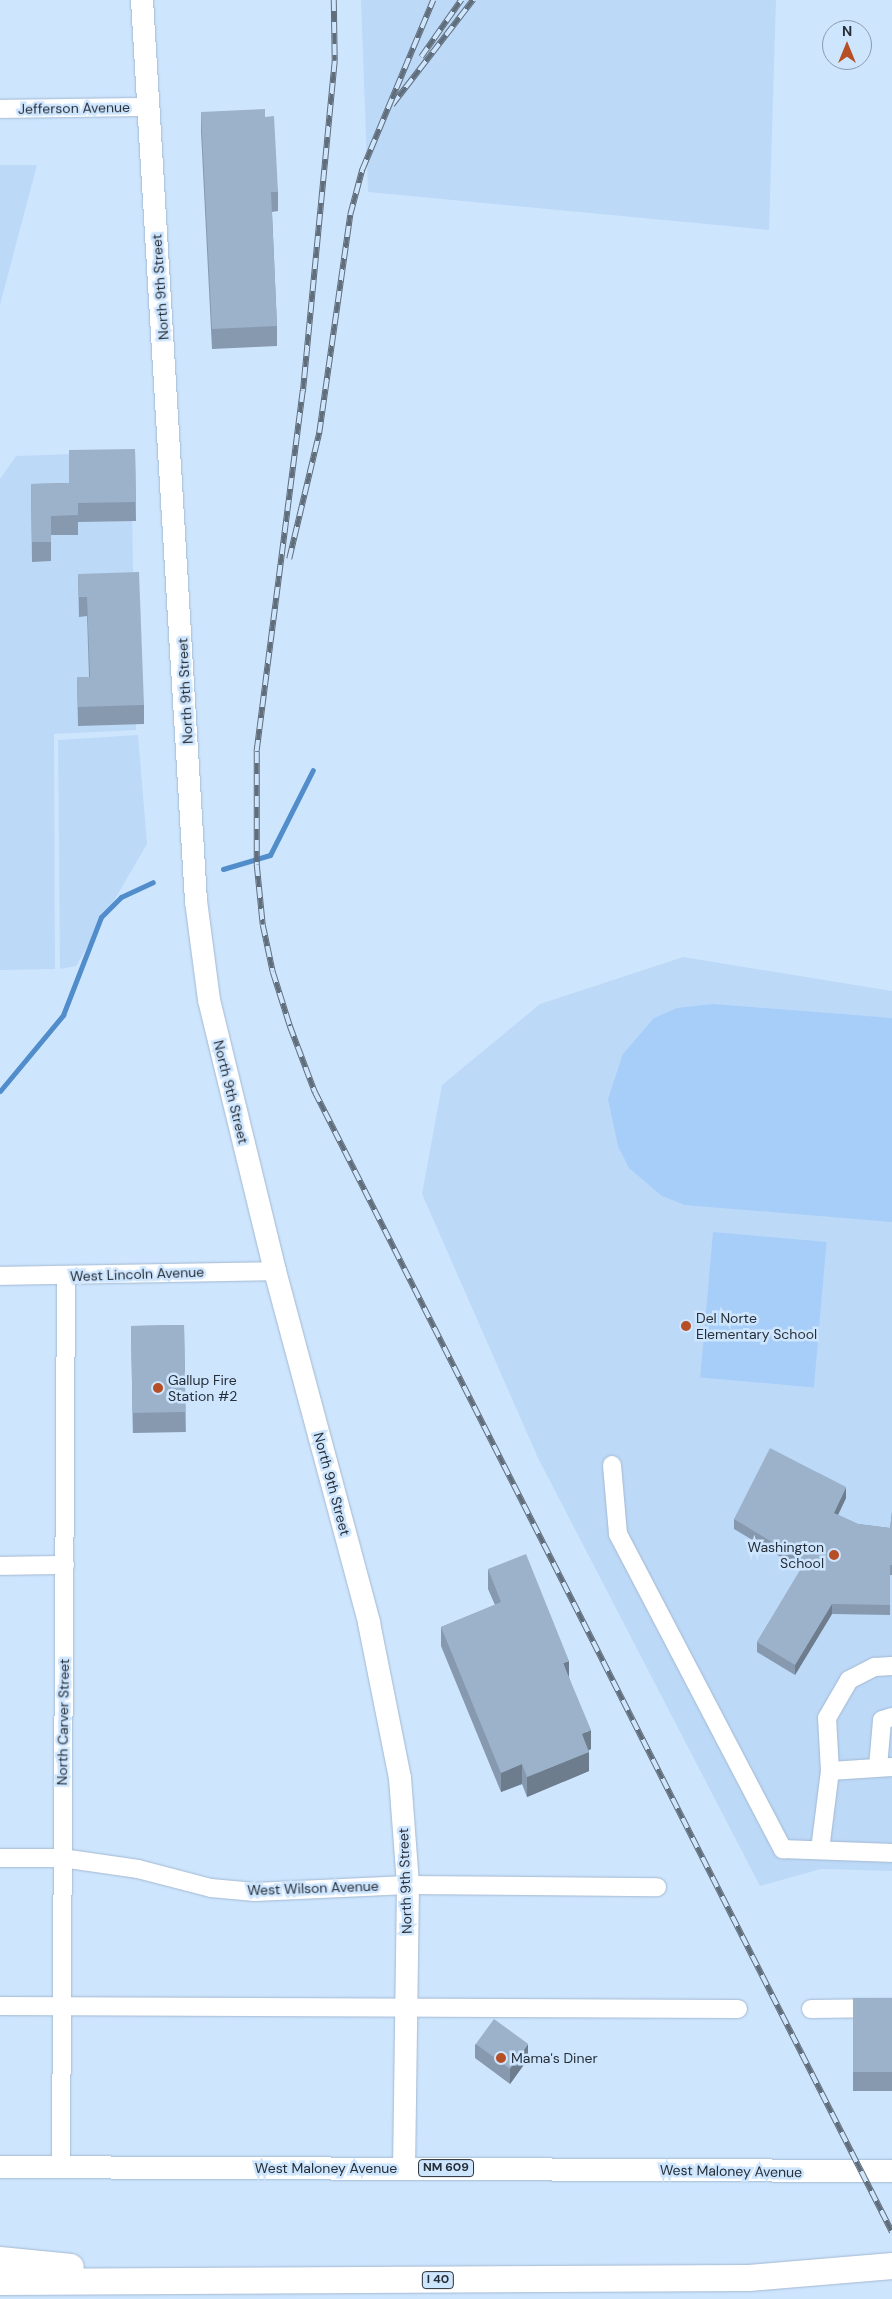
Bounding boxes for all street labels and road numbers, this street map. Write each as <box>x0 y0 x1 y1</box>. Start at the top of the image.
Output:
street label: Jefferson Avenue <box>18 99 130 117</box>
street label: North 9th Street <box>148 233 172 341</box>
street label: North 9th Street <box>174 638 196 744</box>
street label: North 9th Street <box>210 1038 252 1146</box>
street label: West Lincoln Avenue <box>70 1263 204 1285</box>
street label: North 9th Street <box>310 1431 354 1537</box>
street label: North Carver Street <box>53 1658 73 1786</box>
street label: North 9th Street <box>395 1828 415 1934</box>
street label: West Wilson Avenue <box>247 1877 379 1899</box>
road number: NM 609 <box>417 2158 475 2178</box>
street label: West Maloney Avenue <box>255 2160 397 2176</box>
street label: West Maloney Avenue <box>660 2161 802 2181</box>
road number: I 40 <box>422 2270 454 2290</box>

